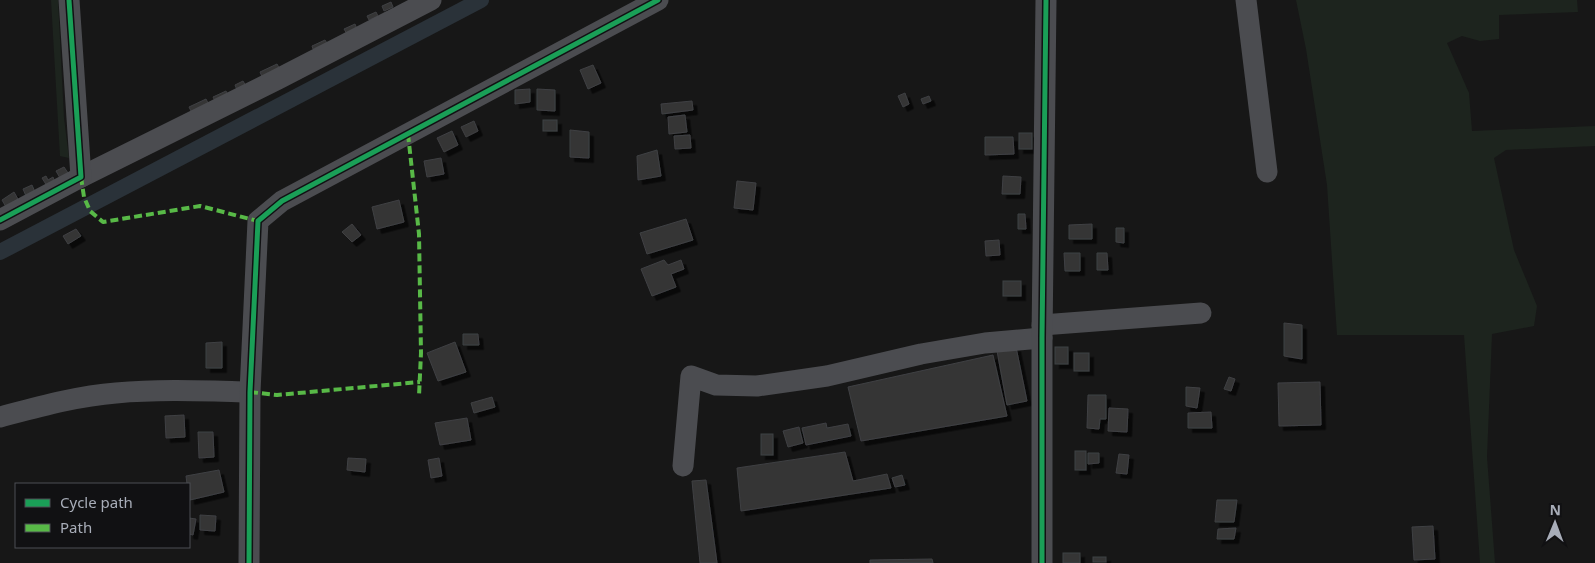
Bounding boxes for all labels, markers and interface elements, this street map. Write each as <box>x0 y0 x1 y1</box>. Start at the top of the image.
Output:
legend <box>15 483 190 548</box>
text: Cycle path <box>60 492 133 512</box>
north arrow <box>1530 498 1580 548</box>
text: N <box>1549 500 1561 519</box>
text: Path <box>60 517 92 537</box>

